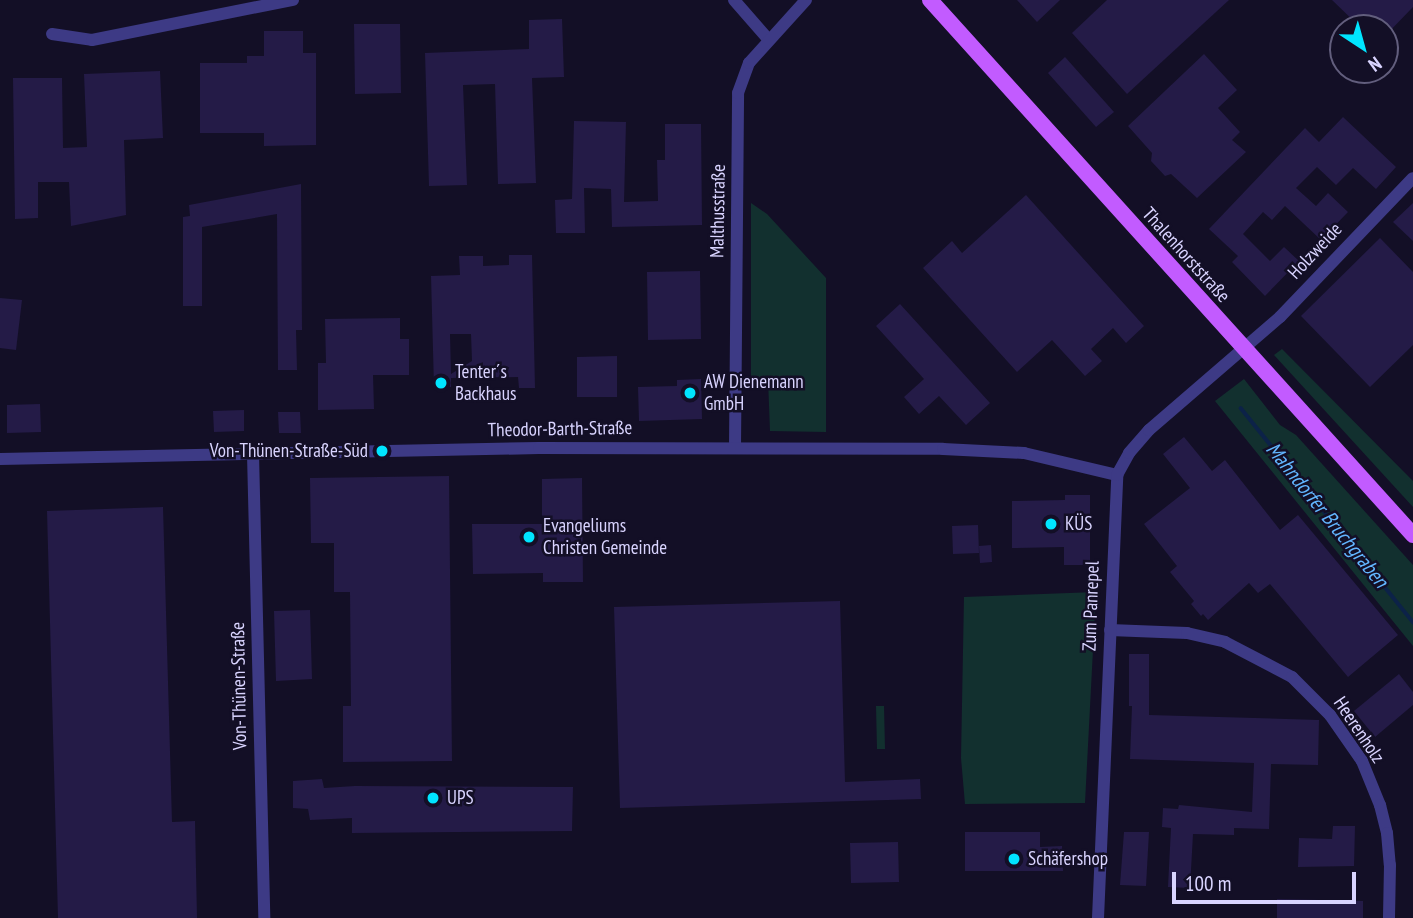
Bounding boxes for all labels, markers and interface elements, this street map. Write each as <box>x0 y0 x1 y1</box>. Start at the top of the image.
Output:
north arrow <box>1329 14 1399 84</box>
text: N <box>1364 52 1386 77</box>
street label: Malthusstraße <box>706 164 730 258</box>
street label: Thalenhorststraße <box>1137 203 1235 307</box>
street label: Holzweide <box>1283 218 1347 284</box>
place label: Tenter´s Backhaus <box>455 361 516 405</box>
place label: AW Dienemann GmbH <box>704 371 804 415</box>
marker: Tenter´s Backhaus <box>433 375 449 391</box>
marker: AW Dienemann GmbH <box>682 385 698 401</box>
street label: Theodor-Barth-Straße <box>488 416 632 442</box>
water label: Mahndorfer Bruchgraben <box>1261 437 1393 593</box>
place label: Von-Thünen-Straße-Süd <box>210 440 368 462</box>
marker: Von-Thünen-Straße-Süd <box>374 443 390 459</box>
place label: KÜS <box>1065 513 1092 535</box>
place label: Evangeliums Christen Gemeinde <box>543 515 667 559</box>
marker: KÜS <box>1043 516 1059 532</box>
marker: Evangeliums Christen Gemeinde <box>521 529 537 545</box>
street label: Zum Panrepel <box>1078 560 1104 652</box>
street label: Von-Thünen-Straße <box>226 622 252 750</box>
street label: Heerenholz <box>1329 693 1389 767</box>
place label: UPS <box>447 787 474 809</box>
marker: UPS <box>425 790 441 806</box>
place label: Schäfershop <box>1028 848 1108 870</box>
marker: Schäfershop <box>1006 851 1022 867</box>
scale bar <box>1175 858 1359 902</box>
text: 100 m <box>1185 870 1231 897</box>

